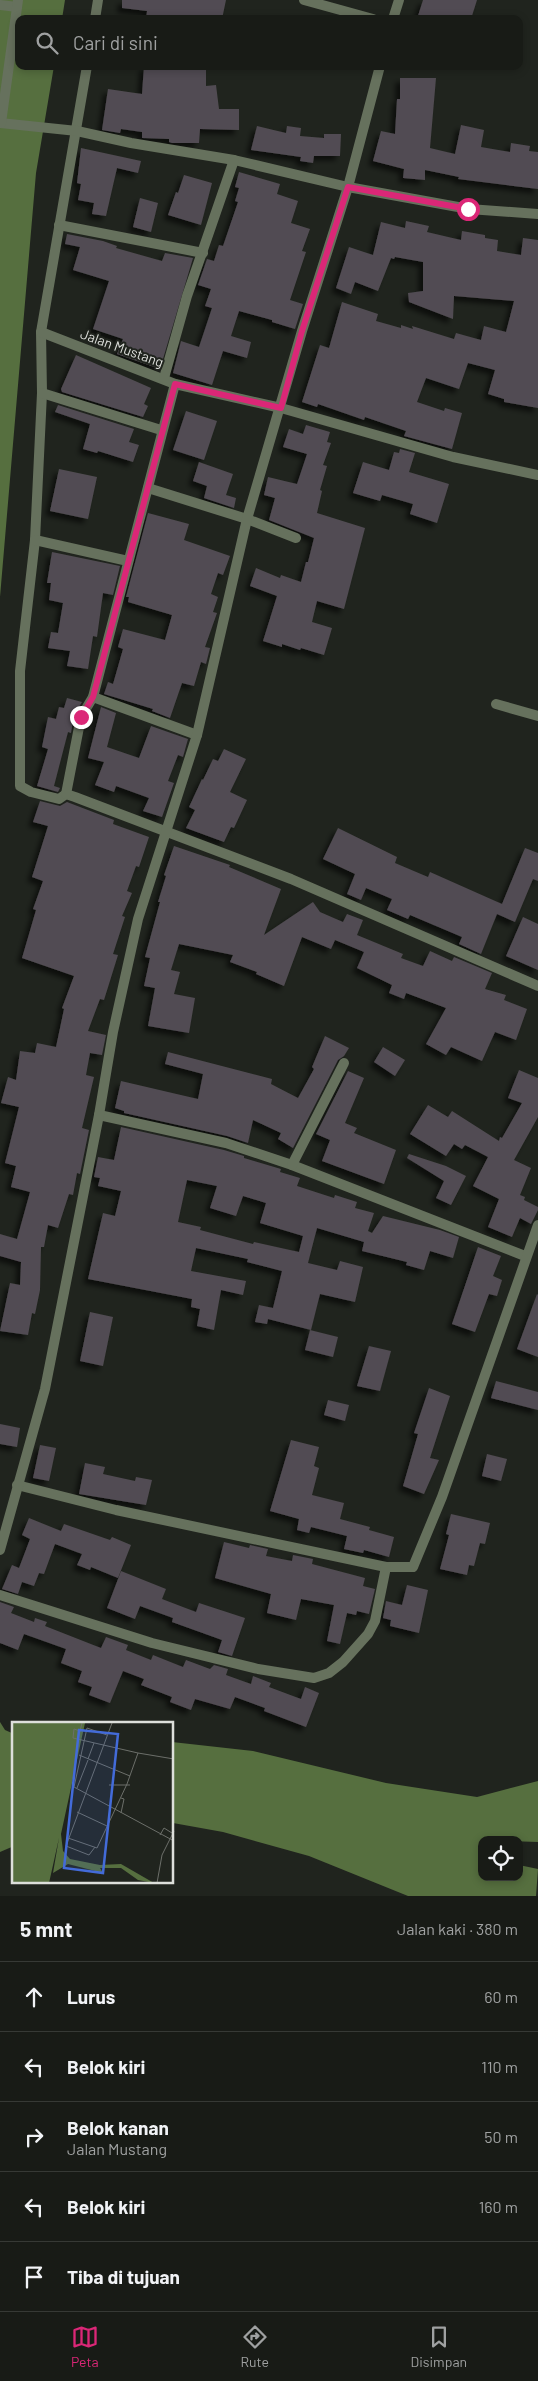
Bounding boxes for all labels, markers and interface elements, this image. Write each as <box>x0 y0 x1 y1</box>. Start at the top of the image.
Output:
search box <box>15 15 523 70</box>
icon: search <box>33 29 61 57</box>
text: Cari di sini <box>73 31 158 54</box>
route start <box>457 198 480 221</box>
street label: Jalan Mustang <box>78 325 166 370</box>
route end <box>70 706 93 729</box>
inset map <box>12 1722 174 1884</box>
map controls <box>478 1836 523 1881</box>
button: locate <box>478 1836 523 1881</box>
text: 5 mnt <box>20 1916 73 1941</box>
text: Jalan kaki · 380 m <box>397 1919 518 1938</box>
icon: ahead <box>20 1983 48 2011</box>
text: Lurus <box>67 1985 115 2008</box>
text: 60 m <box>484 1987 518 2006</box>
icon: left <box>20 2053 48 2081</box>
text: Belok kiri <box>67 2055 145 2078</box>
text: 110 m <box>481 2057 518 2076</box>
text: Belok kanan <box>67 2116 169 2139</box>
icon: right <box>20 2123 48 2151</box>
text: 50 m <box>484 2127 518 2146</box>
text: Jalan Mustang <box>67 2139 167 2158</box>
icon: left <box>20 2193 48 2221</box>
text: Belok kiri <box>67 2195 145 2218</box>
text: 160 m <box>479 2197 518 2216</box>
icon: arrive <box>20 2263 48 2291</box>
text: Tiba di tujuan <box>67 2265 180 2288</box>
tab: Peta <box>71 2323 99 2370</box>
tab: Rute <box>241 2323 269 2370</box>
tab: Disimpan <box>411 2323 467 2370</box>

